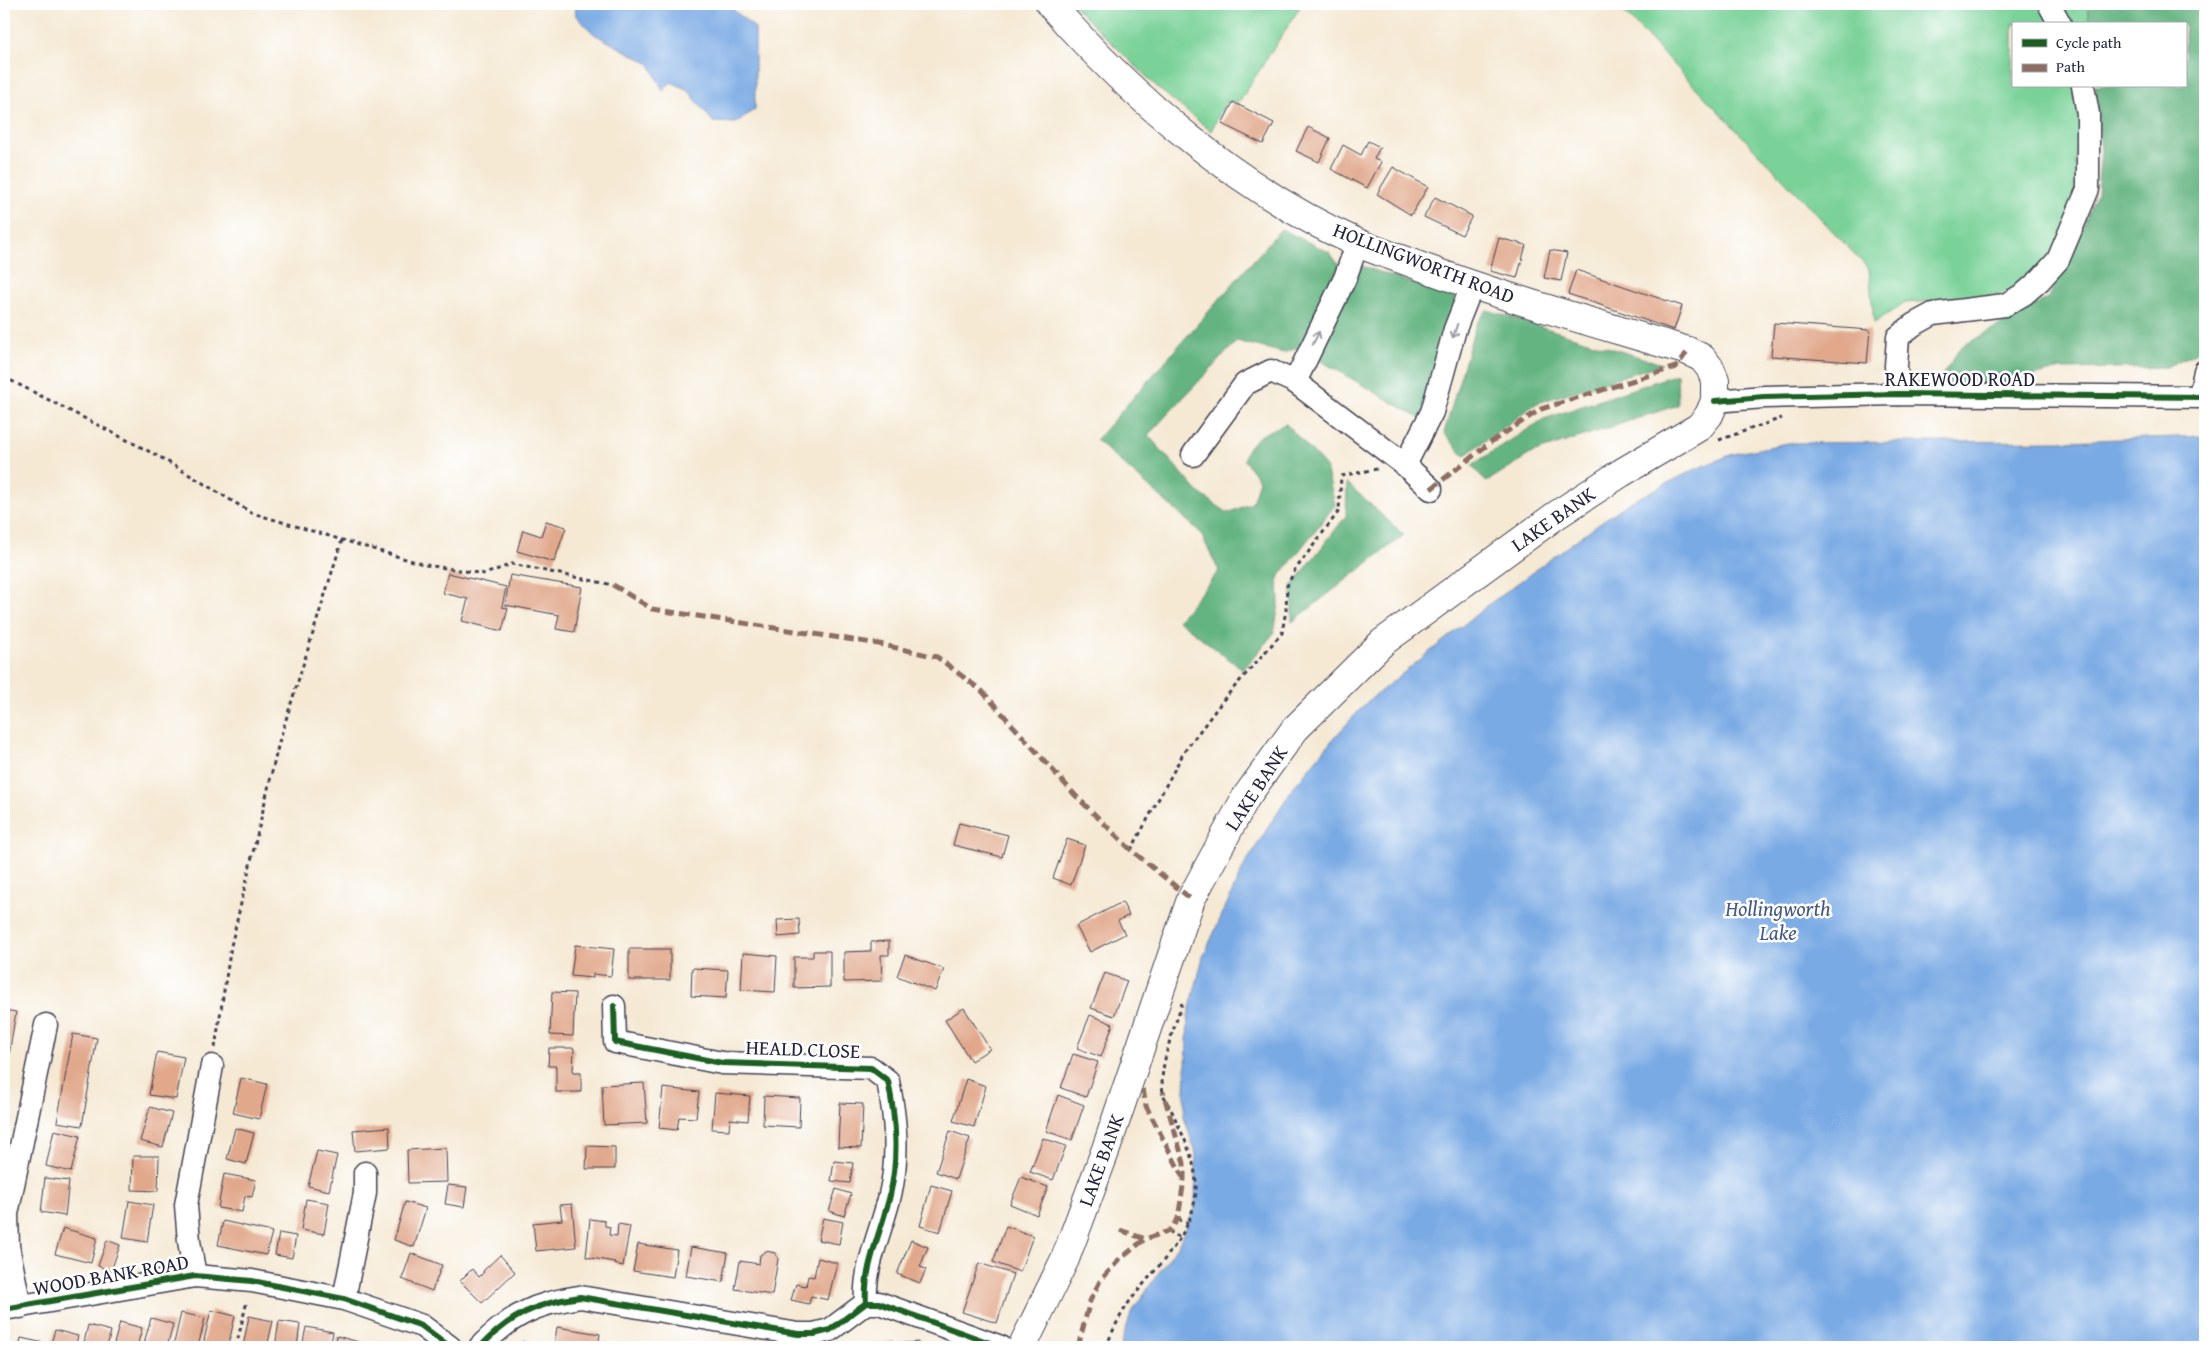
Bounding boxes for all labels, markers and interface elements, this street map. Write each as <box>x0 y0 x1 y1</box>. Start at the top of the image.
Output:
legend <box>2012 22 2186 88</box>
text: Cycle path <box>2056 32 2122 53</box>
text: Path <box>2056 56 2085 77</box>
street label: HOLLINGWORTH ROAD <box>1329 215 1519 310</box>
one-way arrow <box>1449 323 1459 339</box>
one-way arrow <box>1312 331 1322 346</box>
street label: RAKEWOOD ROAD <box>1885 364 2035 393</box>
street label: LAKE BANK <box>1505 479 1601 558</box>
street label: LAKE BANK <box>1217 739 1294 836</box>
water label: Hollingworth Lake <box>1724 893 1831 948</box>
street label: HEALD CLOSE <box>745 1032 861 1065</box>
street label: LAKE BANK <box>1070 1109 1131 1210</box>
street label: WOOD BANK ROAD <box>31 1247 191 1302</box>

